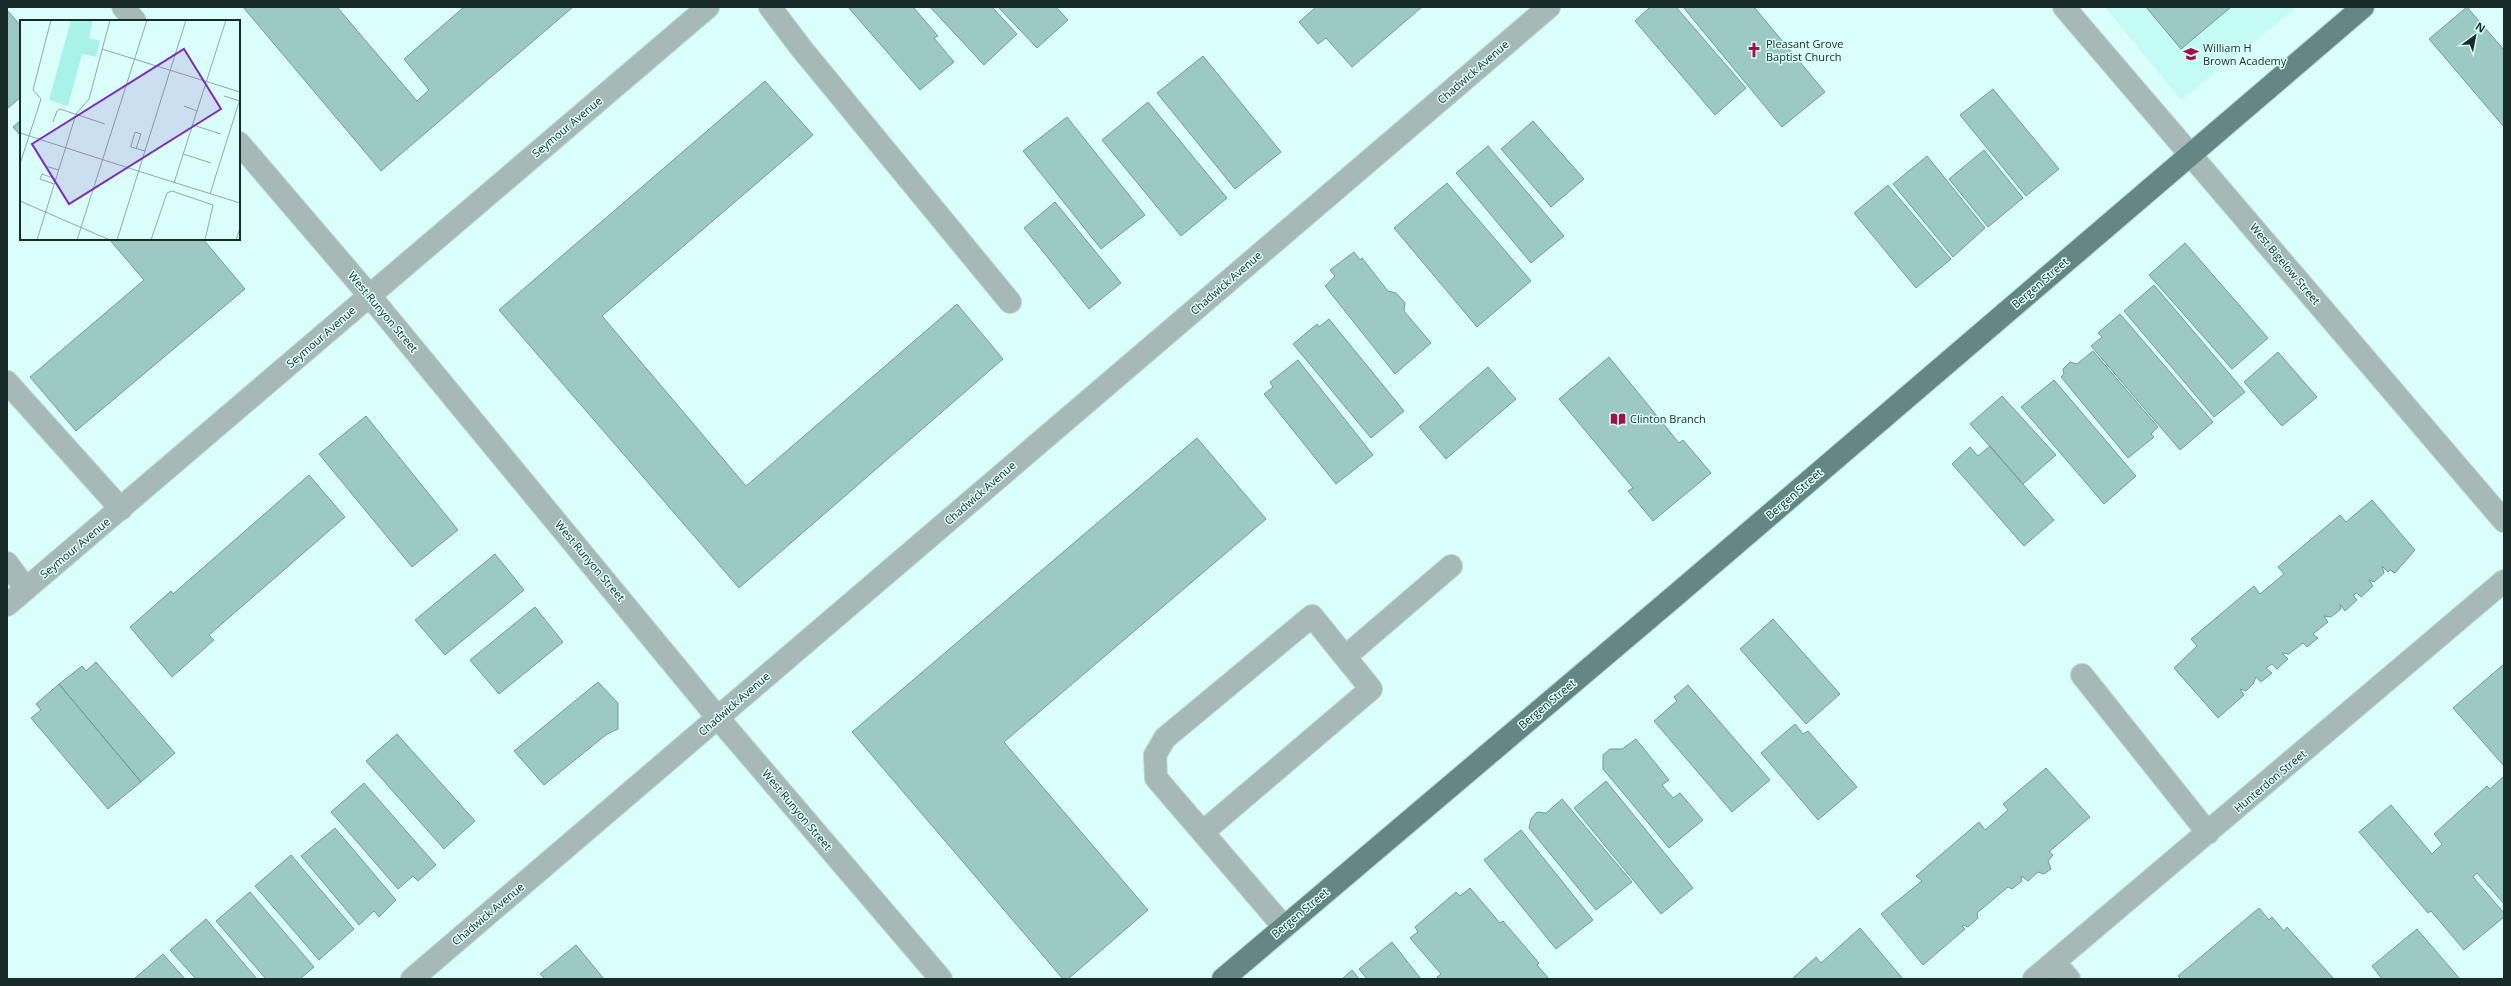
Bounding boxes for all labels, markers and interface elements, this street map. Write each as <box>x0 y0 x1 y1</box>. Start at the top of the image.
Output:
north arrow <box>2455 16 2495 56</box>
text: N <box>2473 18 2488 36</box>
inset map <box>20 20 240 240</box>
street label: Chadwick Avenue <box>1434 36 1512 107</box>
place label: Pleasant Grove Baptist Church <box>1766 36 1843 64</box>
place label: William H Brown Academy <box>2203 40 2287 68</box>
church icon: Pleasant Grove Baptist Church <box>1745 41 1763 59</box>
school or university icon: William H Brown Academy <box>2182 45 2200 63</box>
street label: Seymour Avenue <box>529 93 605 160</box>
street label: West Bigelow Street <box>2247 220 2324 308</box>
street label: Chadwick Avenue <box>1187 247 1265 318</box>
street label: Bergen Street <box>2008 254 2071 311</box>
street label: West Runyon Street <box>345 268 422 355</box>
street label: Seymour Avenue <box>283 302 358 371</box>
library icon: Clinton Branch <box>1609 410 1627 428</box>
place label: Clinton Branch <box>1630 411 1706 426</box>
street label: Chadwick Avenue <box>941 457 1019 528</box>
street label: Bergen Street <box>1762 465 1825 522</box>
street label: Seymour Avenue <box>37 514 113 581</box>
street label: West Runyon Street <box>552 517 629 604</box>
street label: Chadwick Avenue <box>695 668 773 739</box>
street label: Bergen Street <box>1515 675 1578 732</box>
street label: Hunterdon Street <box>2230 746 2309 815</box>
street label: West Runyon Street <box>759 766 836 853</box>
street label: Chadwick Avenue <box>448 879 527 948</box>
street label: Bergen Street <box>1268 884 1331 941</box>

